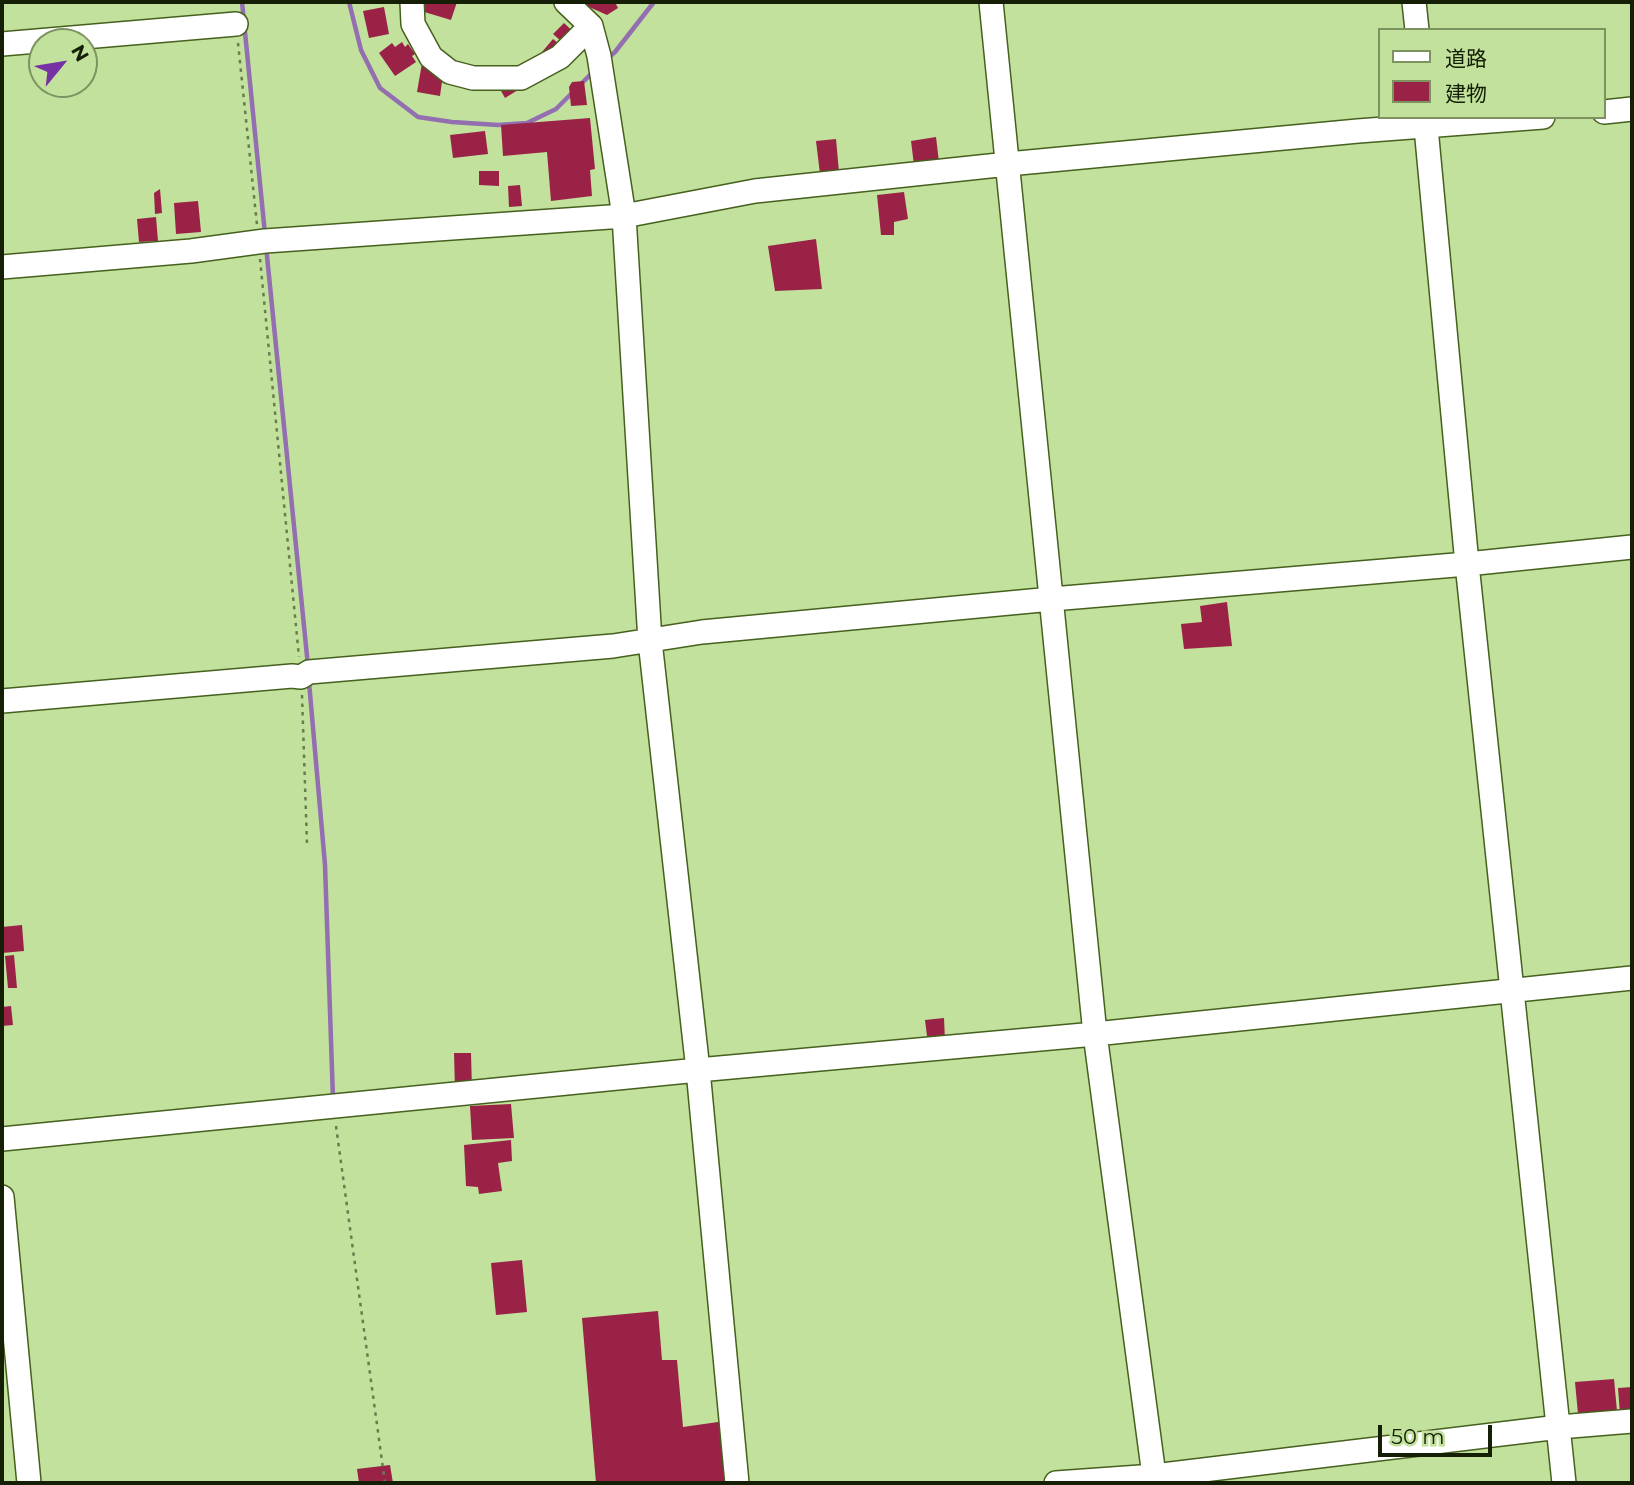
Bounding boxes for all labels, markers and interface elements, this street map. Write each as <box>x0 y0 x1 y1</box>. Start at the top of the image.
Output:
north arrow <box>28 28 98 98</box>
legend <box>1378 28 1606 119</box>
text: N <box>66 41 94 66</box>
text: 道路 <box>1445 46 1487 71</box>
text: 建物 <box>1445 81 1487 106</box>
scale bar <box>1382 1412 1496 1456</box>
text: 50 m <box>1391 1424 1445 1449</box>

